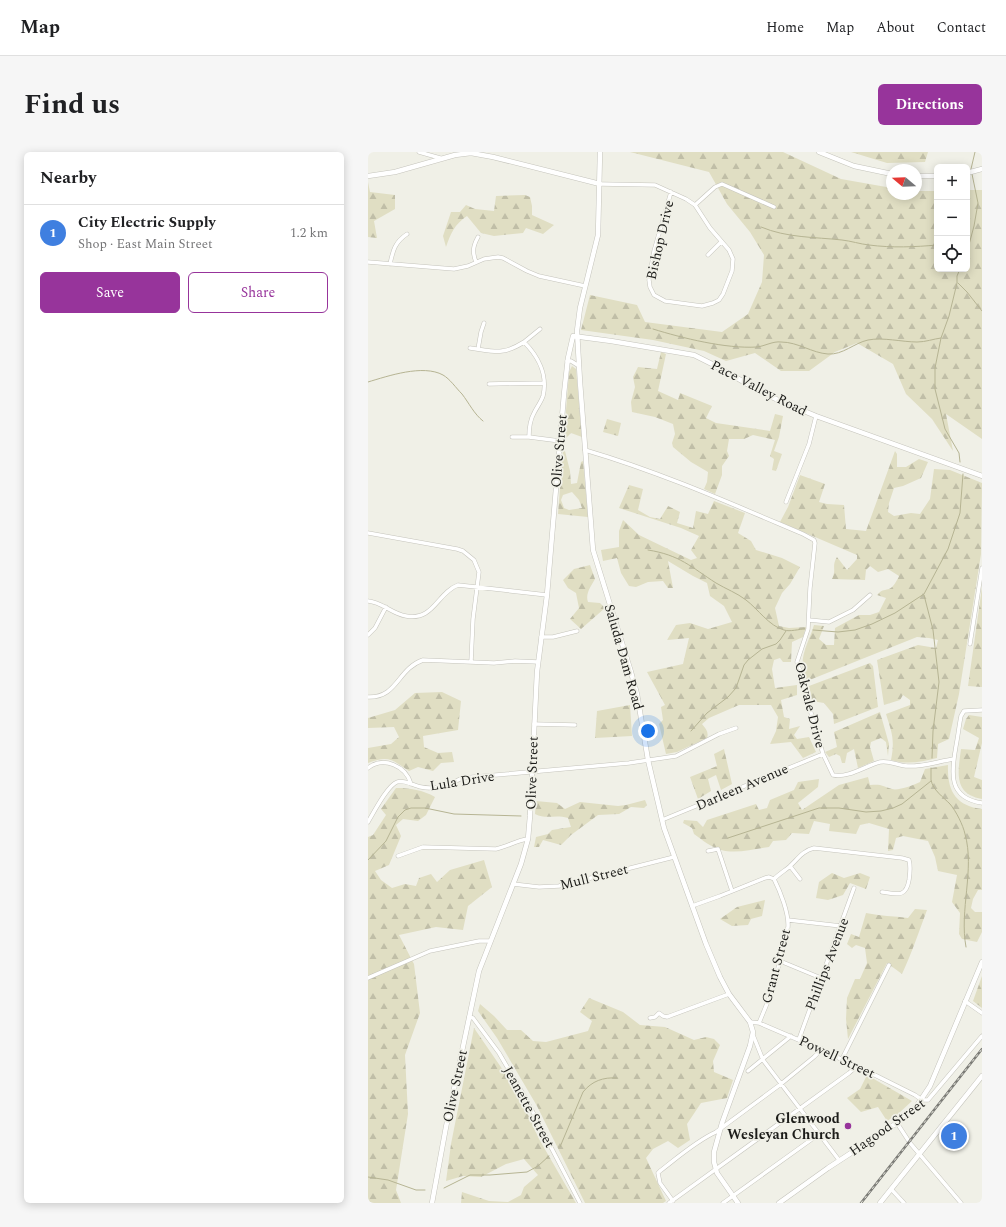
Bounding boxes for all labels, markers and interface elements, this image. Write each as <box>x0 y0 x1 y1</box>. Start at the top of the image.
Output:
text: Map <box>20 13 60 42</box>
text: Home <box>766 17 804 38</box>
text: Map <box>826 17 854 38</box>
text: About <box>876 17 915 38</box>
text: Contact <box>937 17 986 38</box>
text: Find us <box>24 83 120 126</box>
button: Directions <box>878 84 982 125</box>
north arrow <box>886 164 922 200</box>
map controls <box>934 164 970 272</box>
button: + <box>934 164 970 200</box>
text: Nearby <box>40 165 96 191</box>
street label: Bishop Drive <box>641 198 679 282</box>
button: − <box>934 200 970 236</box>
text: City Electric Supply <box>78 211 216 234</box>
text: 1 <box>49 223 57 243</box>
text: 1.2 km <box>290 223 328 243</box>
text: Shop · East Main Street <box>78 234 213 254</box>
button: locate <box>934 236 970 272</box>
button: Save <box>40 272 180 313</box>
button: Share <box>188 272 328 313</box>
street label: Pace Valley Road <box>707 355 811 421</box>
street label: Olive Street <box>545 413 573 489</box>
street label: Saluda Dam Road <box>599 602 649 713</box>
street label: Oakvale Drive <box>789 660 831 750</box>
your location <box>638 721 658 741</box>
street label: Olive Street <box>520 736 544 810</box>
street label: Darleen Avenue <box>692 758 792 816</box>
street label: Lula Drive <box>428 765 496 796</box>
street label: Mull Street <box>558 858 630 896</box>
street label: Phillips Avenue <box>800 914 854 1013</box>
street label: Grant Street <box>756 926 796 1006</box>
street label: Powell Street <box>795 1030 879 1084</box>
street label: Olive Street <box>437 1048 473 1124</box>
street label: Jeanette Street <box>498 1062 560 1152</box>
street label: Hagood Street <box>845 1093 929 1161</box>
place label: Glenwood Wesleyan Church <box>727 1108 840 1145</box>
marker: Glenwood Wesleyan Church <box>843 1121 853 1131</box>
pin: 1 <box>941 1121 967 1151</box>

